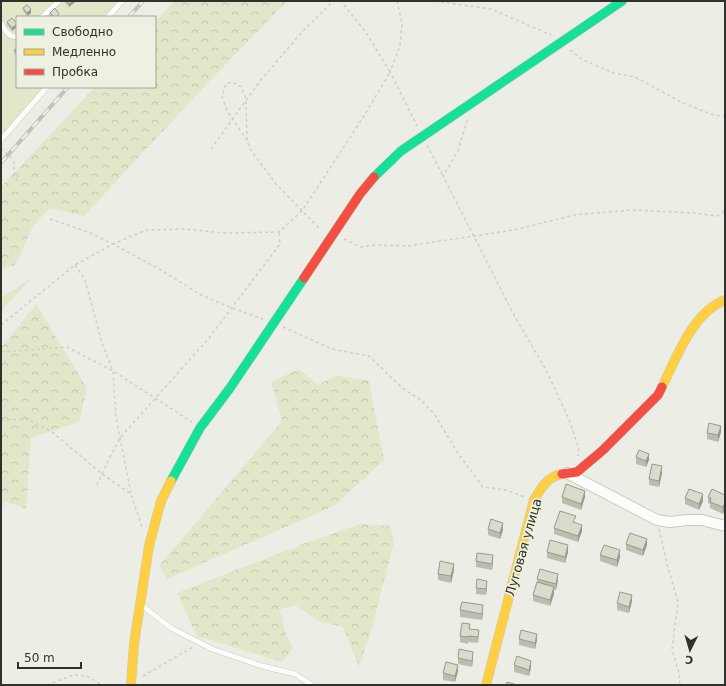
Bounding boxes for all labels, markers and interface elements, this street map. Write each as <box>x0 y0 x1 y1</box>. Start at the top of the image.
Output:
legend <box>16 16 156 88</box>
text: Свободно <box>52 25 113 39</box>
text: Медленно <box>52 45 116 59</box>
text: Пробка <box>52 65 98 79</box>
street label: Луговая улица <box>502 496 545 598</box>
north arrow <box>670 630 710 670</box>
scale bar <box>18 644 81 670</box>
text: 50 m <box>24 651 55 665</box>
text: С <box>685 653 694 666</box>

